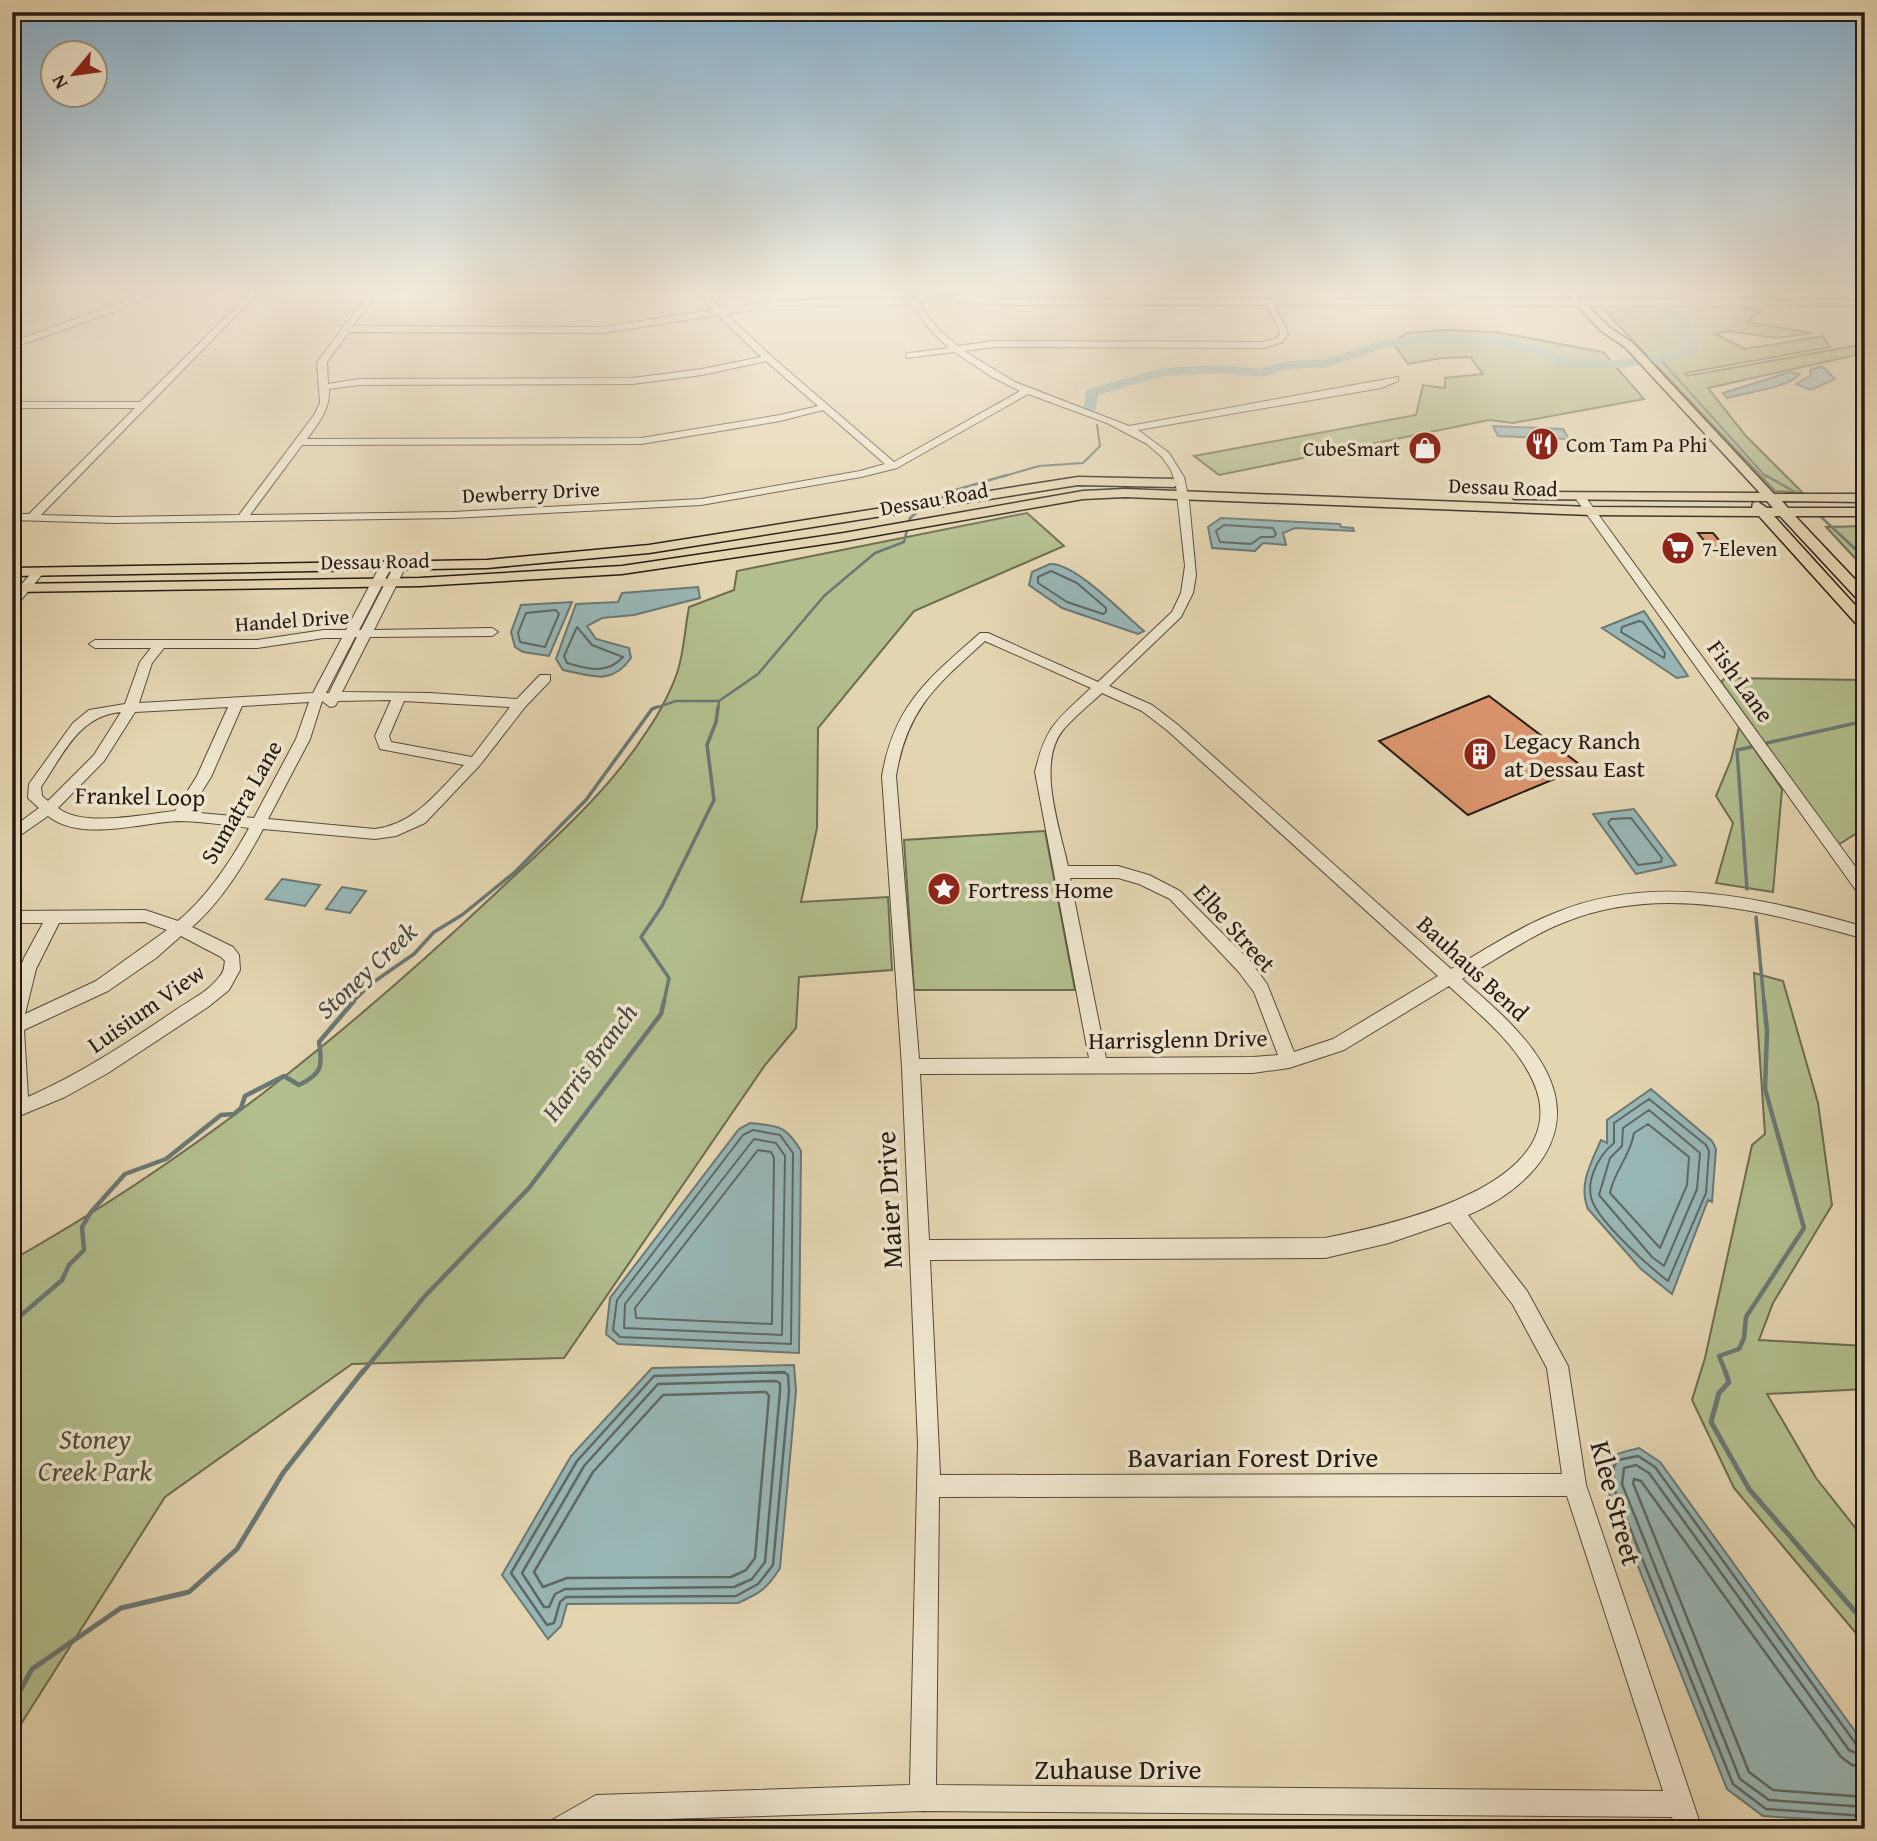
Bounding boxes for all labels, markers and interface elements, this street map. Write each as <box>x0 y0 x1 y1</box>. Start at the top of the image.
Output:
north arrow <box>38 38 108 108</box>
text: N <box>44 70 74 95</box>
restaurant icon: Com Tam Pa Phi <box>1523 425 1561 463</box>
shop icon: CubeSmart <box>1406 429 1444 467</box>
place label: Com Tam Pa Phi <box>1566 429 1707 460</box>
place label: CubeSmart <box>1303 433 1401 464</box>
street label: Dessau Road <box>1448 470 1559 504</box>
street label: Dewberry Drive <box>461 473 601 511</box>
street label: Dessau Road <box>878 474 991 524</box>
supermarket icon: 7-Eleven <box>1659 529 1697 567</box>
place label: 7-Eleven <box>1702 533 1778 564</box>
street label: Dessau Road <box>320 545 431 577</box>
street label: Handel Drive <box>234 601 350 639</box>
street label: Fish Lane <box>1699 632 1783 730</box>
place label: Legacy Ranch at Dessau East <box>1504 723 1646 786</box>
street label: Sumatra Lane <box>191 733 291 871</box>
building icon: Legacy Ranch at Dessau East <box>1461 735 1499 773</box>
street label: Frankel Loop <box>75 777 206 815</box>
place icon: Fortress Home <box>925 870 963 908</box>
place label: Fortress Home <box>968 872 1114 907</box>
street label: Elbe Street <box>1186 876 1285 980</box>
street label: Bauhaus Bend <box>1409 907 1537 1029</box>
water label: Stoney Creek <box>306 912 426 1027</box>
street label: Luisium View <box>80 955 212 1061</box>
water label: Harris Branch <box>531 995 646 1130</box>
street label: Harrisglenn Drive <box>1088 1020 1268 1058</box>
street label: Maier Drive <box>864 1130 912 1270</box>
park label: Stoney Creek Park <box>38 1418 152 1491</box>
street label: Bavarian Forest Drive <box>1128 1436 1378 1477</box>
street label: Klee Street <box>1581 1436 1653 1570</box>
street label: Zuhause Drive <box>1034 1748 1202 1789</box>

